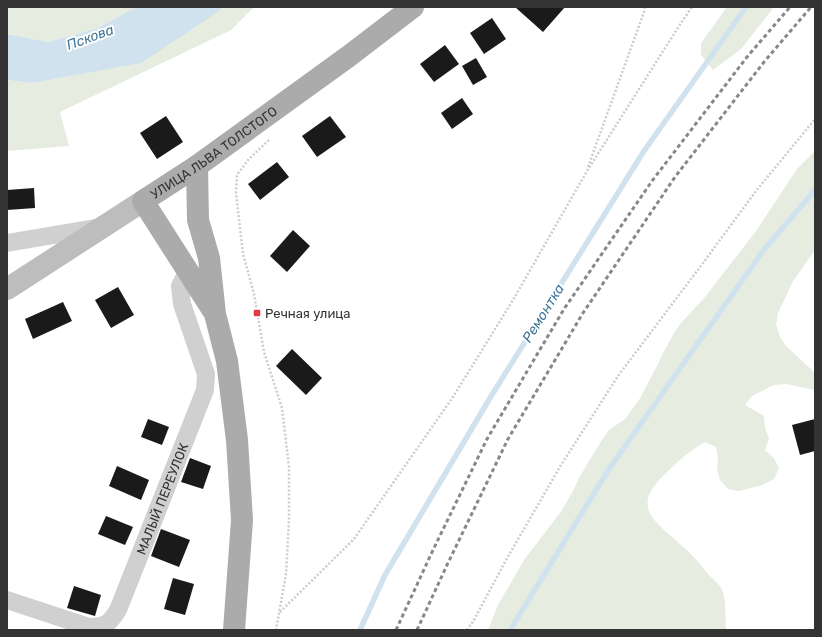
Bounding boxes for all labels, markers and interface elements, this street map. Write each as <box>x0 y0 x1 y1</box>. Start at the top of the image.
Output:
water label: Пскова <box>64 21 116 54</box>
street label: УЛИЦА ЛЬВА ТОЛСТОГО <box>148 103 280 202</box>
water label: Ремонтка <box>519 281 568 346</box>
place label: Речная улица <box>265 306 351 321</box>
marker: Речная улица <box>252 308 262 318</box>
street label: МАЛЫЙ ПЕРЕУЛОК <box>134 441 191 557</box>

